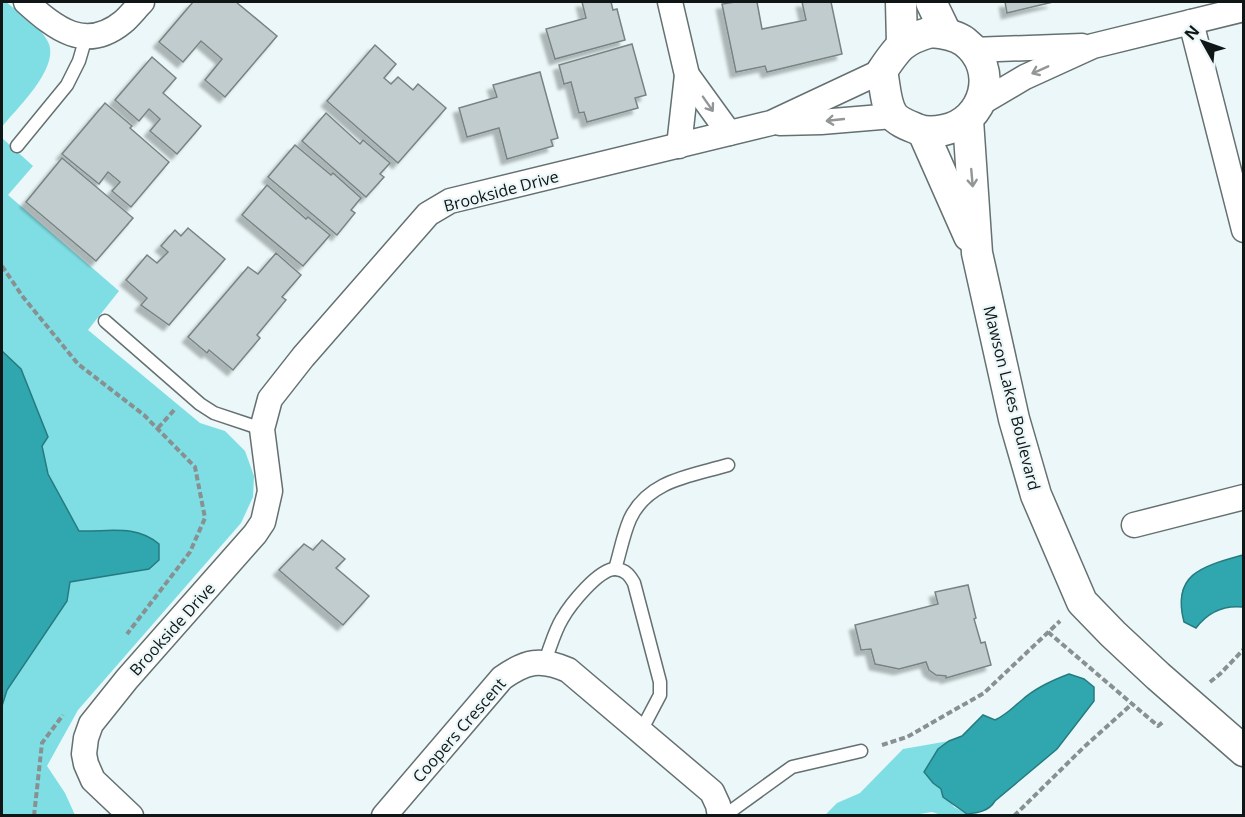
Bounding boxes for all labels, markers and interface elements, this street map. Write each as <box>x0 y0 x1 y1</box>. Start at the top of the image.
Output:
north arrow <box>1173 12 1233 72</box>
text: N <box>1179 20 1204 44</box>
one-way arrow <box>1032 65 1050 76</box>
one-way arrow <box>702 95 714 112</box>
one-way arrow <box>826 115 845 126</box>
street label: Brookside Drive <box>441 165 561 217</box>
one-way arrow <box>967 168 978 188</box>
street label: Mawson Lakes Boulevard <box>978 303 1046 493</box>
street label: Brookside Drive <box>124 578 220 680</box>
street label: Coopers Crescent <box>407 673 511 787</box>

